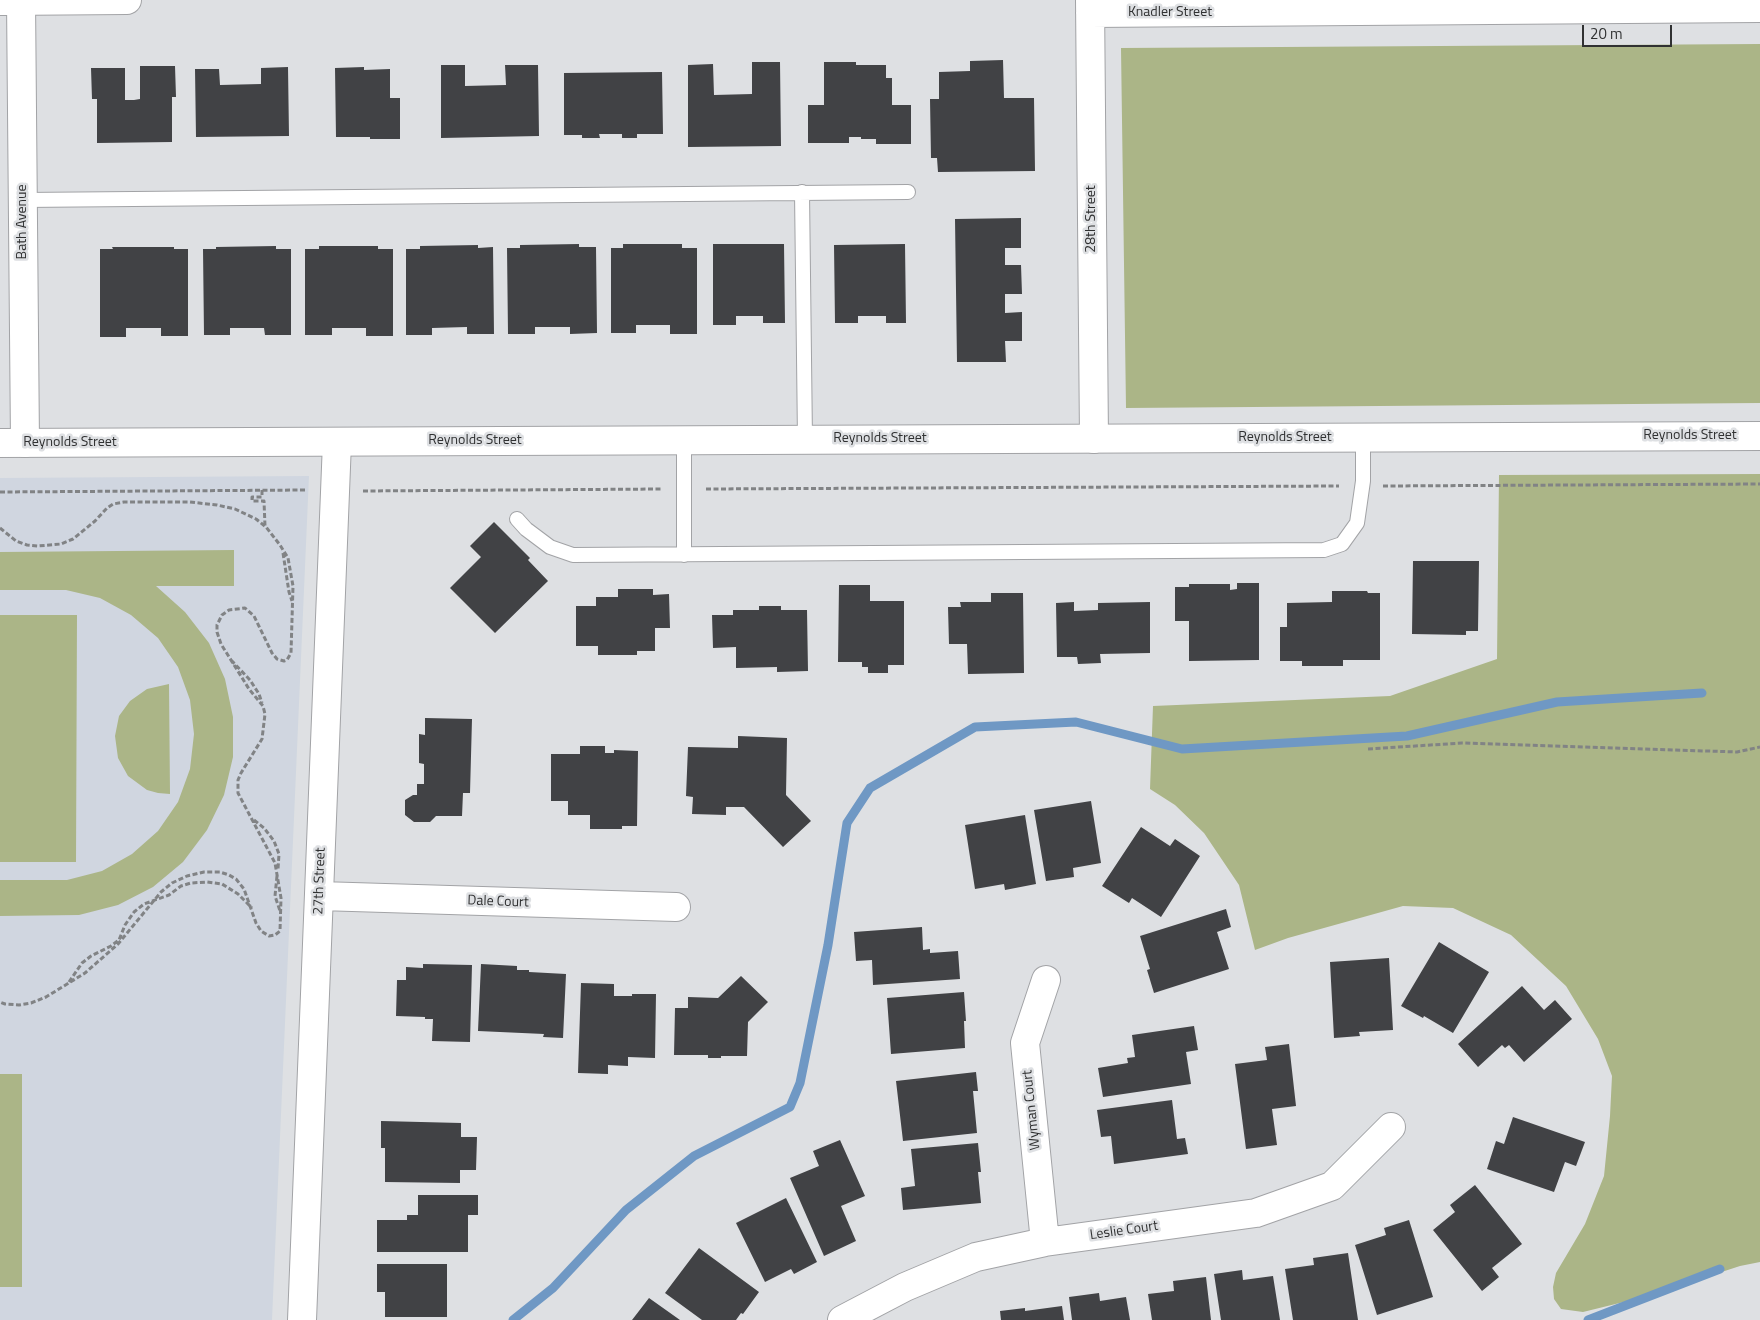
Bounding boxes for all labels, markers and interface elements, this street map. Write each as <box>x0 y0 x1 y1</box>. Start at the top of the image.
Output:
street label: Knadler Street <box>1128 5 1212 21</box>
scale bar <box>1585 15 1675 47</box>
text: 20 m <box>1590 22 1623 45</box>
street label: Bath Avenue <box>15 185 31 259</box>
street label: 28th Street <box>1084 185 1100 253</box>
street label: Reynolds Street <box>1643 428 1737 444</box>
street label: Reynolds Street <box>1238 430 1332 446</box>
street label: Reynolds Street <box>833 431 927 447</box>
street label: Reynolds Street <box>428 433 522 449</box>
street label: Reynolds Street <box>23 435 117 451</box>
street label: 27th Street <box>310 847 330 915</box>
street label: Dale Court <box>467 893 529 911</box>
street label: Wyman Court <box>1019 1069 1045 1151</box>
street label: Leslie Court <box>1089 1218 1159 1244</box>

